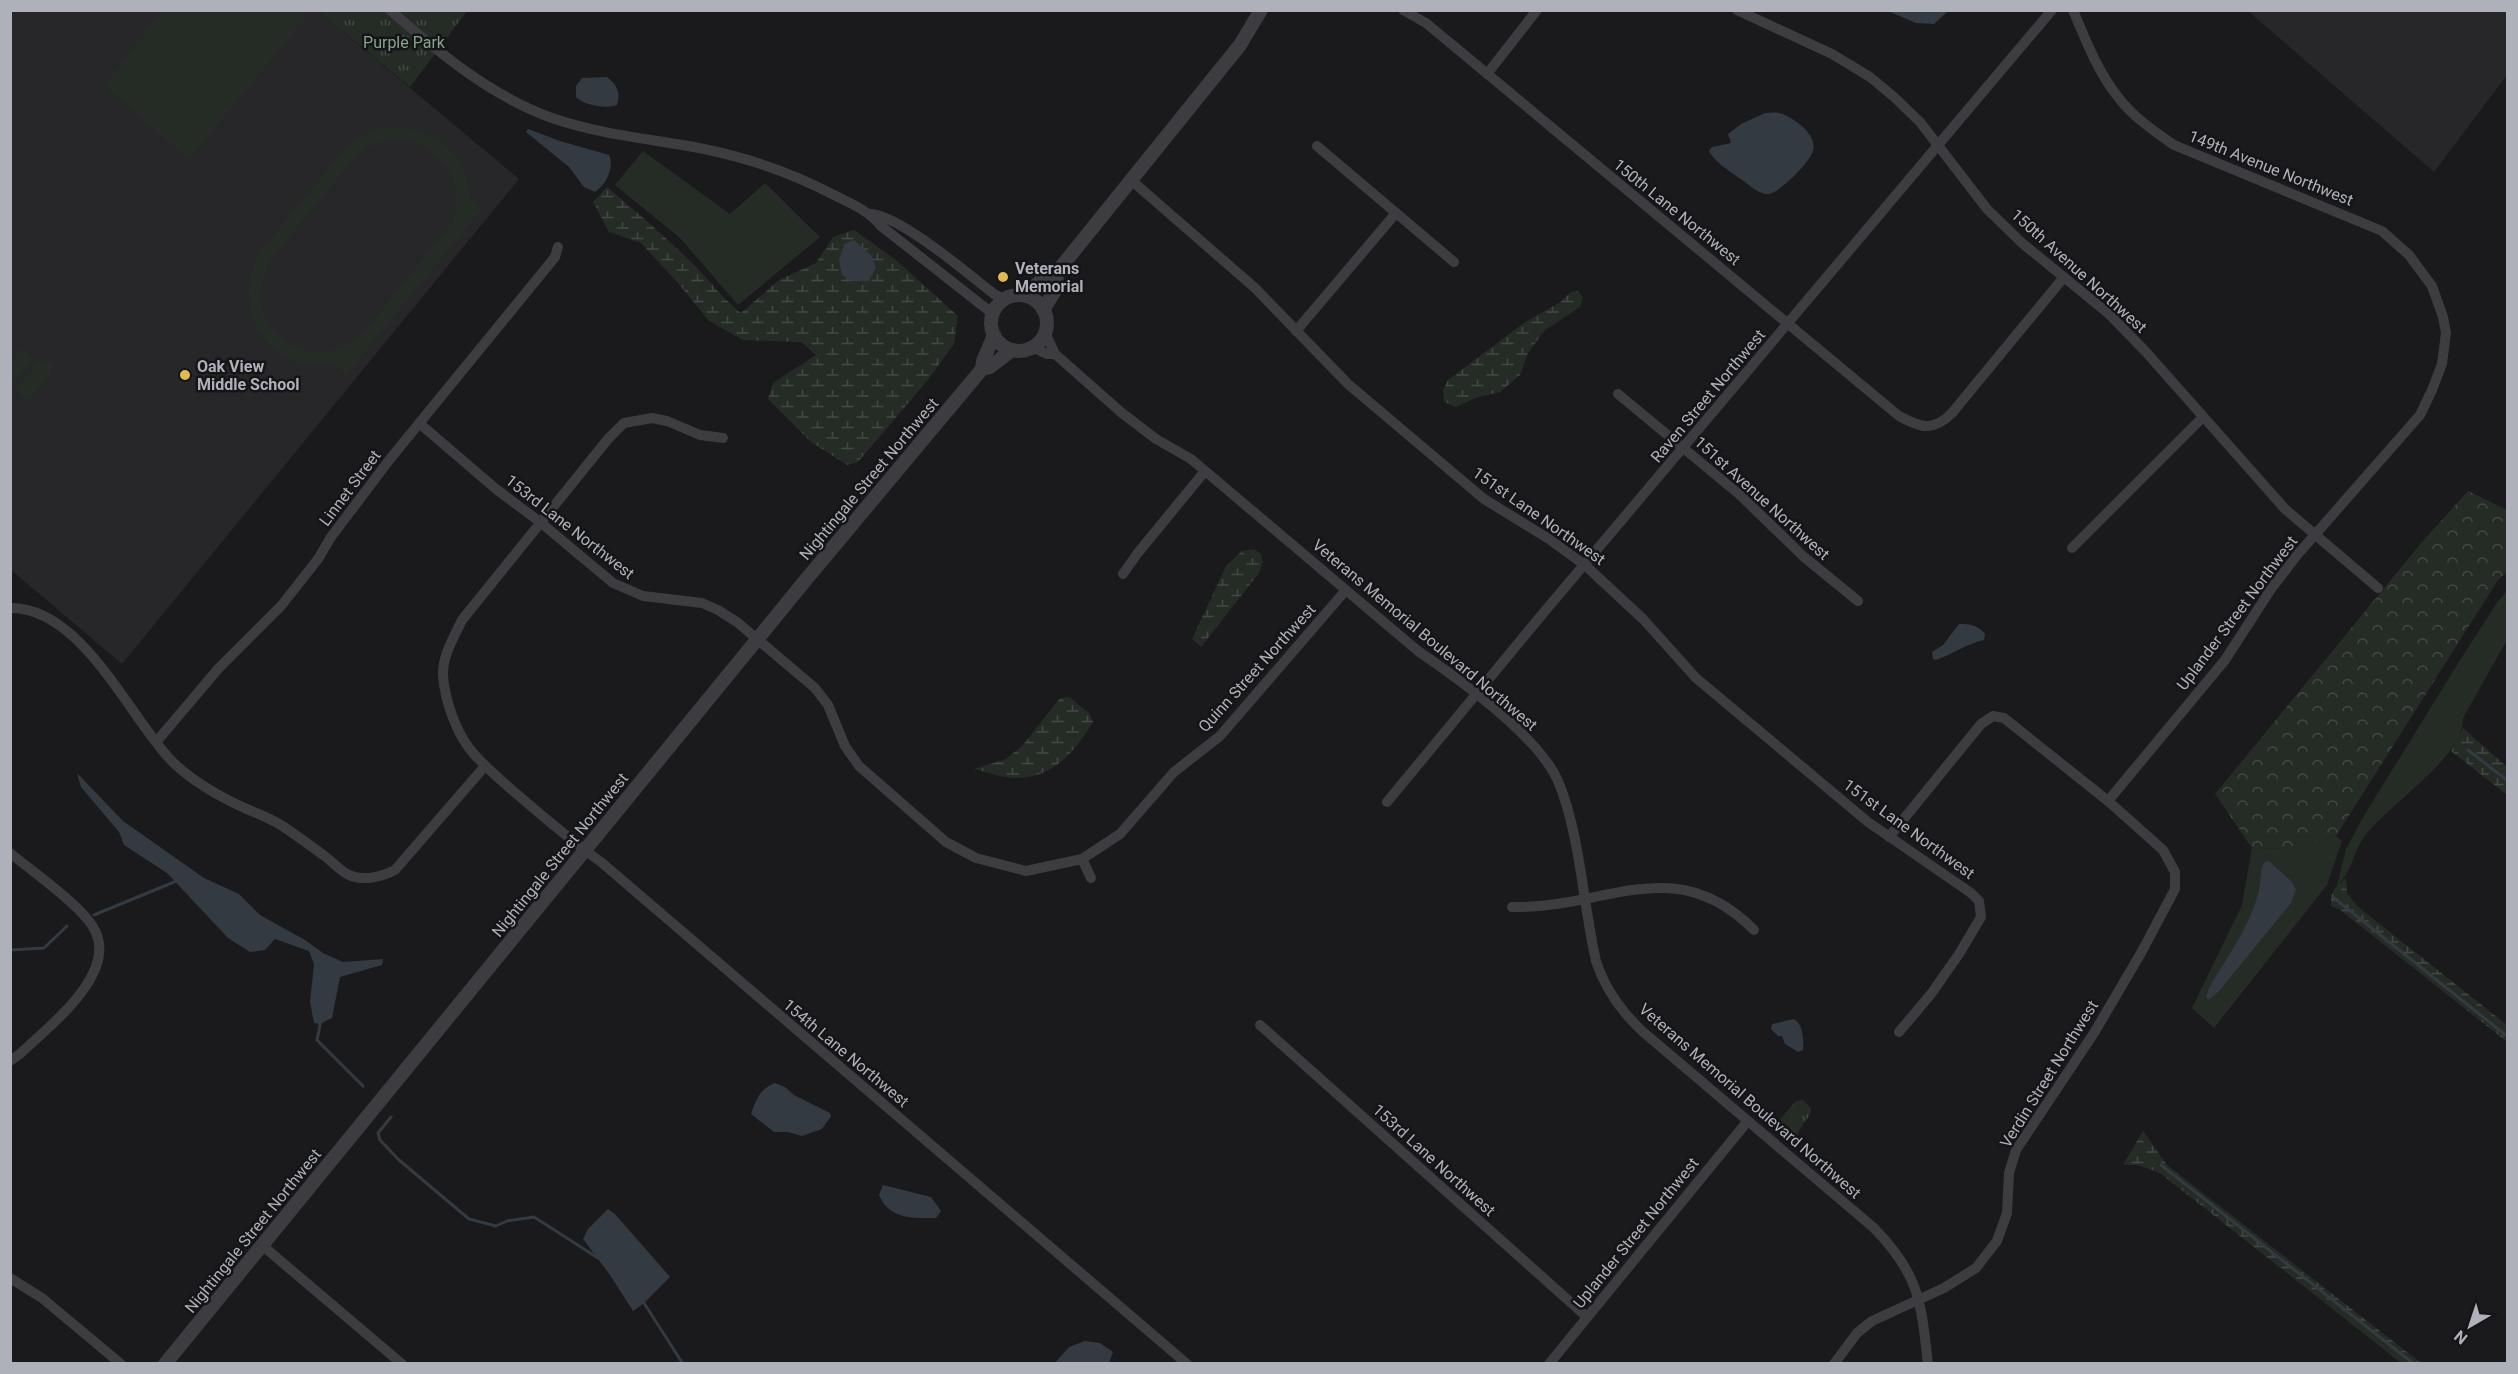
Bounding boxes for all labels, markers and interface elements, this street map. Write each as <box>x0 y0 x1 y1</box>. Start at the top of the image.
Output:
park label: Purple Park <box>363 33 446 52</box>
street label: 149th Avenue Northwest <box>2186 126 2356 210</box>
street label: 150th Lane Northwest <box>1610 155 1744 269</box>
street label: 150th Avenue Northwest <box>2007 205 2151 337</box>
place label: Veterans Memorial <box>1015 259 1083 296</box>
marker: Veterans Memorial <box>996 270 1010 284</box>
street label: Raven Street Northwest <box>1647 326 1769 466</box>
place label: Oak View Middle School <box>197 357 300 394</box>
marker: Oak View Middle School <box>178 368 192 382</box>
street label: Nightingale Street Northwest <box>796 394 942 564</box>
street label: 151st Avenue Northwest <box>1691 432 1833 564</box>
street label: Linnet Street <box>315 446 385 530</box>
street label: 151st Lane Northwest <box>1469 463 1609 569</box>
street label: 153rd Lane Northwest <box>502 471 638 583</box>
street label: Uplander Street Northwest <box>2173 532 2301 694</box>
street label: Veterans Memorial Boulevard Northwest <box>1309 535 1541 735</box>
street label: Quinn Street Northwest <box>1194 600 1320 736</box>
street label: Nightingale Street Northwest <box>488 769 632 941</box>
street label: 151st Lane Northwest <box>1840 775 1978 883</box>
street label: 154th Lane Northwest <box>779 995 913 1111</box>
street label: Verdin Street Northwest <box>1996 997 2102 1151</box>
street label: Veterans Memorial Boulevard Northwest <box>1635 999 1865 1203</box>
street label: 153rd Lane Northwest <box>1369 1100 1499 1220</box>
street label: Nightingale Street Northwest <box>181 1145 325 1317</box>
street label: Uplander Street Northwest <box>1569 1154 1703 1312</box>
north arrow <box>2440 1296 2500 1356</box>
text: N <box>2451 1326 2471 1348</box>

